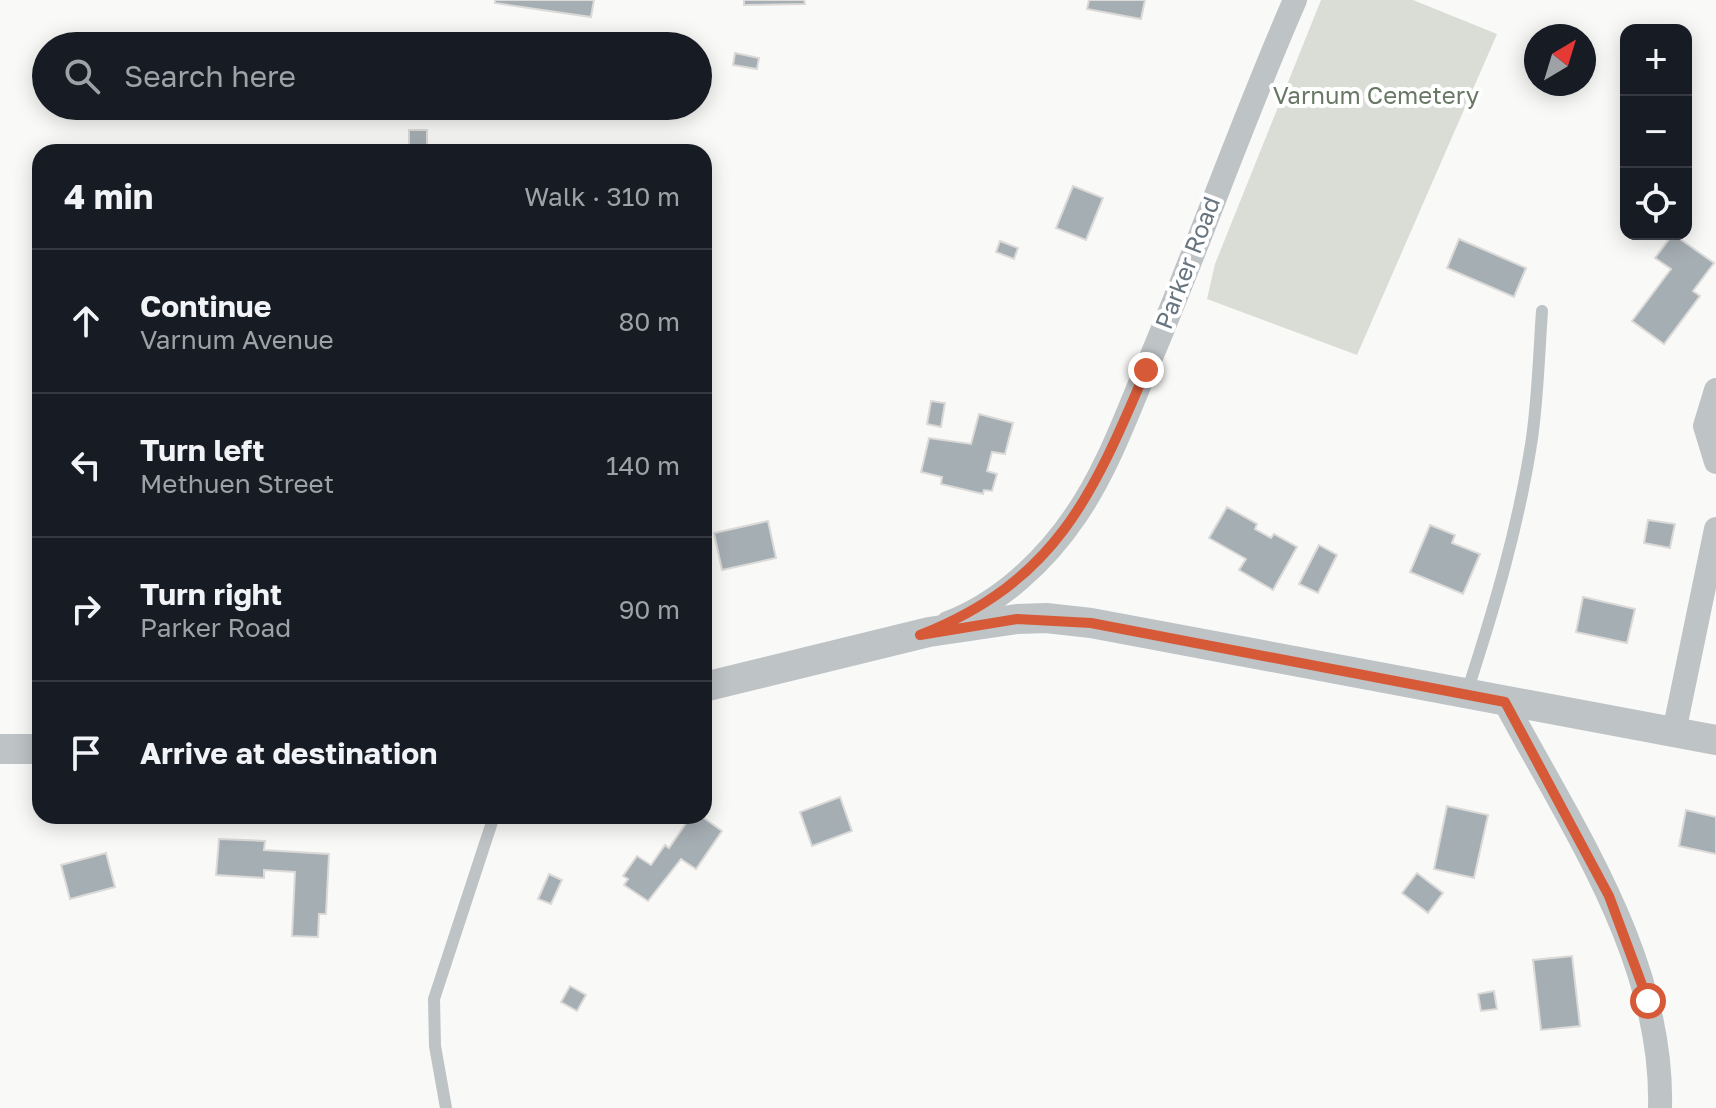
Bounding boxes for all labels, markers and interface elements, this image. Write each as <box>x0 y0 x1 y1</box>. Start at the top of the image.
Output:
north arrow <box>1524 24 1596 96</box>
map controls <box>1620 24 1692 240</box>
button: + <box>1620 24 1692 96</box>
search box <box>32 32 712 120</box>
icon: search <box>60 54 104 98</box>
text: Search here <box>124 58 296 94</box>
park label: Varnum Cemetery <box>1273 80 1479 109</box>
button: − <box>1620 96 1692 168</box>
button: locate <box>1620 168 1692 240</box>
text: 4 min <box>64 176 153 216</box>
text: Walk · 310 m <box>524 181 680 212</box>
street label: Parker Road <box>1148 192 1225 333</box>
text: Continue <box>140 288 271 324</box>
icon: ahead <box>64 299 108 343</box>
text: 80 m <box>619 306 680 337</box>
text: Varnum Avenue <box>140 324 334 355</box>
route end <box>1128 352 1164 388</box>
text: Turn left <box>140 432 265 468</box>
icon: left <box>64 443 108 487</box>
text: 140 m <box>606 450 680 481</box>
text: Methuen Street <box>140 468 334 499</box>
text: Turn right <box>140 576 282 612</box>
icon: right <box>64 587 108 631</box>
text: 90 m <box>619 594 680 625</box>
text: Parker Road <box>140 612 291 643</box>
icon: arrive <box>64 731 108 775</box>
text: Arrive at destination <box>140 735 437 771</box>
route start <box>1630 983 1666 1019</box>

